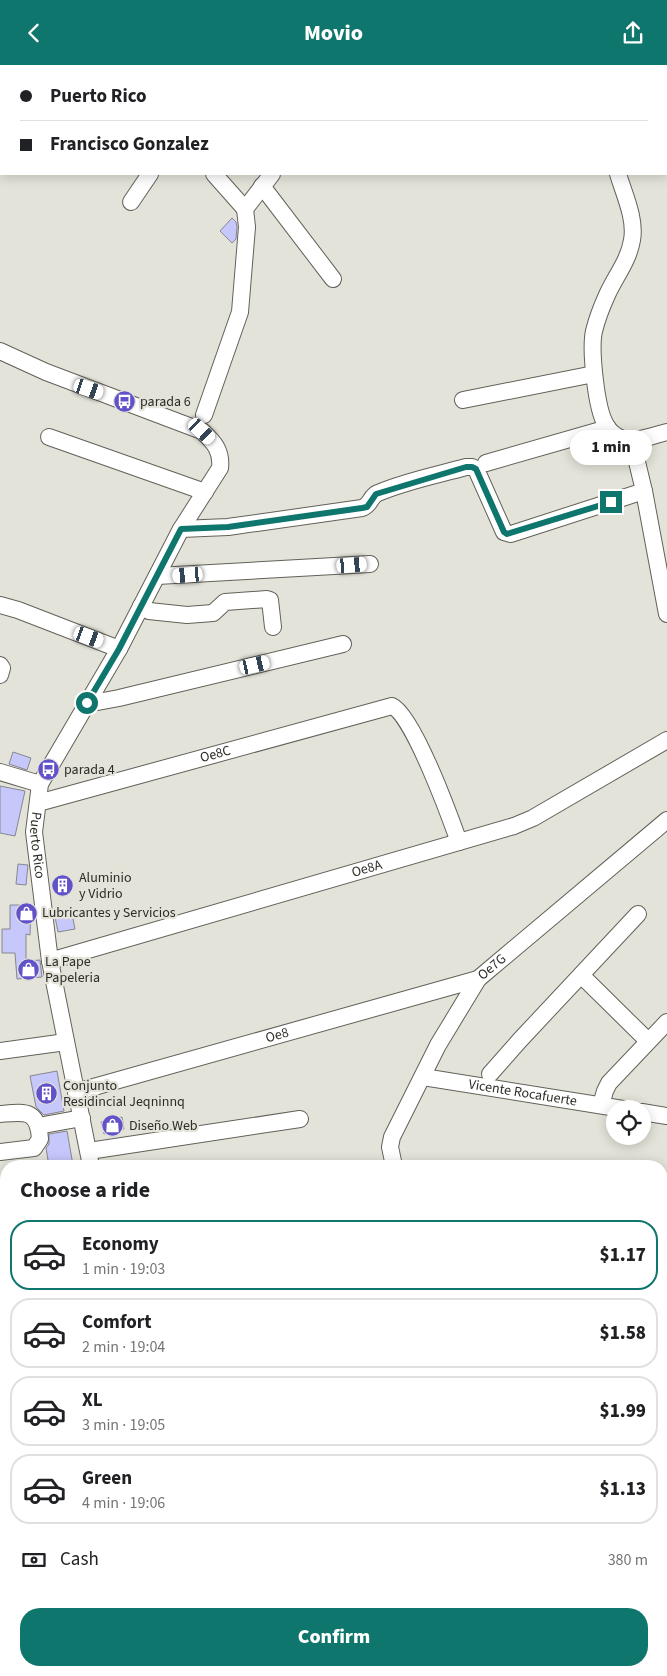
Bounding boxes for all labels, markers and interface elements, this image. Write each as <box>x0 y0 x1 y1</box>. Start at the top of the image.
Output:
text: Movio <box>304 17 363 49</box>
icon: back <box>20 19 48 47</box>
icon: share <box>619 19 647 47</box>
text: Puerto Rico <box>50 83 147 110</box>
text: Francisco Gonzalez <box>50 131 209 158</box>
car <box>72 377 105 401</box>
bus stop icon: parada 6 <box>112 390 136 414</box>
place label: parada 6 <box>140 392 191 412</box>
car <box>185 415 218 447</box>
callout: 1 min <box>570 429 652 465</box>
text: 1 min <box>591 436 631 458</box>
route end <box>600 491 622 513</box>
car <box>336 556 367 574</box>
car <box>172 566 203 584</box>
car <box>72 625 105 649</box>
car <box>238 654 271 676</box>
route start <box>76 692 98 714</box>
street label: Oe8C <box>198 741 233 768</box>
bus stop icon: parada 4 <box>36 758 60 782</box>
place label: parada 4 <box>64 760 115 780</box>
street label: Puerto Rico <box>24 810 50 880</box>
street label: Oe8A <box>349 855 385 883</box>
place label: Aluminio y Vidrio <box>79 868 132 904</box>
building icon: Aluminio y Vidrio <box>51 874 75 898</box>
shop icon: Lubricantes y Servicios <box>14 901 38 925</box>
place label: Lubricantes y Servicios <box>42 903 176 923</box>
street label: Oe7G <box>473 949 511 985</box>
place label: La Pape Papeleria <box>45 952 100 988</box>
shop icon: La Pape Papeleria <box>17 958 41 982</box>
street label: Oe8 <box>263 1023 291 1048</box>
street label: Vicente Rocafuerte <box>467 1074 578 1111</box>
place label: Conjunto Residincial Jeqninnq <box>63 1076 185 1112</box>
building icon: Conjunto Residincial Jeqninnq <box>35 1082 59 1106</box>
map controls <box>606 1100 651 1145</box>
button: locate <box>606 1100 651 1145</box>
shop icon: Diseño Web <box>101 1114 125 1138</box>
place label: Diseño Web <box>129 1116 198 1136</box>
text: Choose a ride <box>20 1174 150 1206</box>
text: Economy <box>82 1231 159 1258</box>
icon: car <box>22 1233 67 1278</box>
text: $1.17 <box>600 1242 646 1269</box>
text: 1 min · 19:03 <box>82 1258 165 1280</box>
text: Comfort <box>82 1309 152 1336</box>
icon: car <box>22 1311 67 1356</box>
text: $1.58 <box>600 1320 646 1347</box>
text: 2 min · 19:04 <box>82 1336 165 1358</box>
text: XL <box>82 1387 103 1414</box>
icon: car <box>22 1389 67 1434</box>
text: $1.99 <box>600 1398 646 1425</box>
text: 3 min · 19:05 <box>82 1414 165 1436</box>
text: Green <box>82 1465 132 1492</box>
icon: car <box>22 1467 67 1512</box>
text: $1.13 <box>600 1476 646 1503</box>
text: 4 min · 19:06 <box>82 1492 165 1514</box>
icon: cash <box>20 1546 48 1574</box>
text: Cash <box>60 1546 99 1573</box>
text: 380 m <box>608 1549 648 1571</box>
button: Confirm <box>20 1608 648 1666</box>

